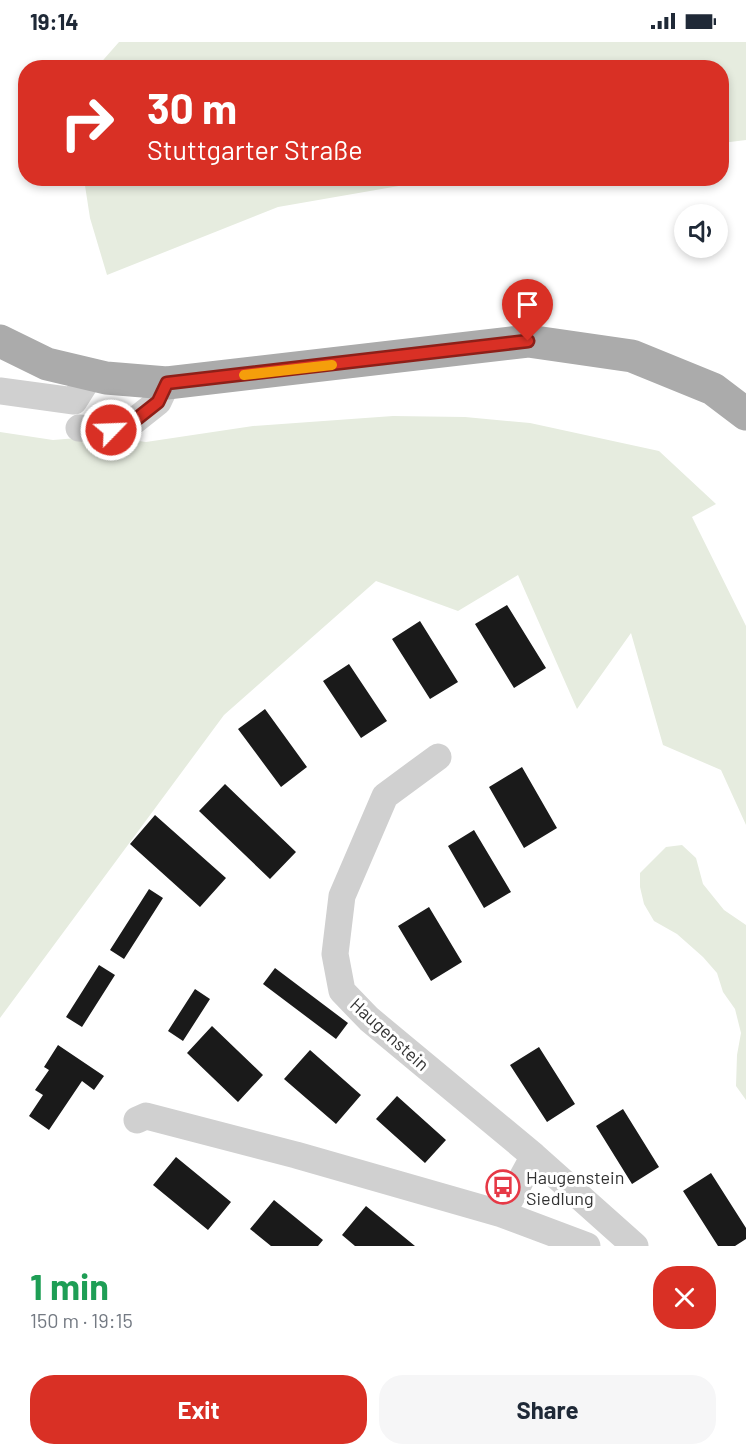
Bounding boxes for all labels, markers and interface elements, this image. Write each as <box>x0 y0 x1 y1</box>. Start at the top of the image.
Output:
text: 19:14 <box>30 8 79 34</box>
text: 30 m <box>147 82 237 132</box>
icon: right <box>48 84 126 162</box>
text: Stuttgarter Straße <box>147 133 363 165</box>
map controls <box>674 204 728 258</box>
button: sound <box>674 204 728 258</box>
pin <box>502 279 553 341</box>
icon: arrive <box>511 288 544 321</box>
position arrow <box>79 398 143 462</box>
street label: Haugenstein <box>346 993 434 1075</box>
place label: Haugenstein Siedlung <box>526 1166 624 1209</box>
bus stop icon: Haugenstein Siedlung <box>485 1169 521 1205</box>
text: 1 min <box>30 1264 109 1307</box>
button: close <box>653 1266 716 1329</box>
text: 150 m · 19:15 <box>30 1308 133 1332</box>
button: Exit <box>30 1375 367 1444</box>
button: Share <box>379 1375 716 1444</box>

